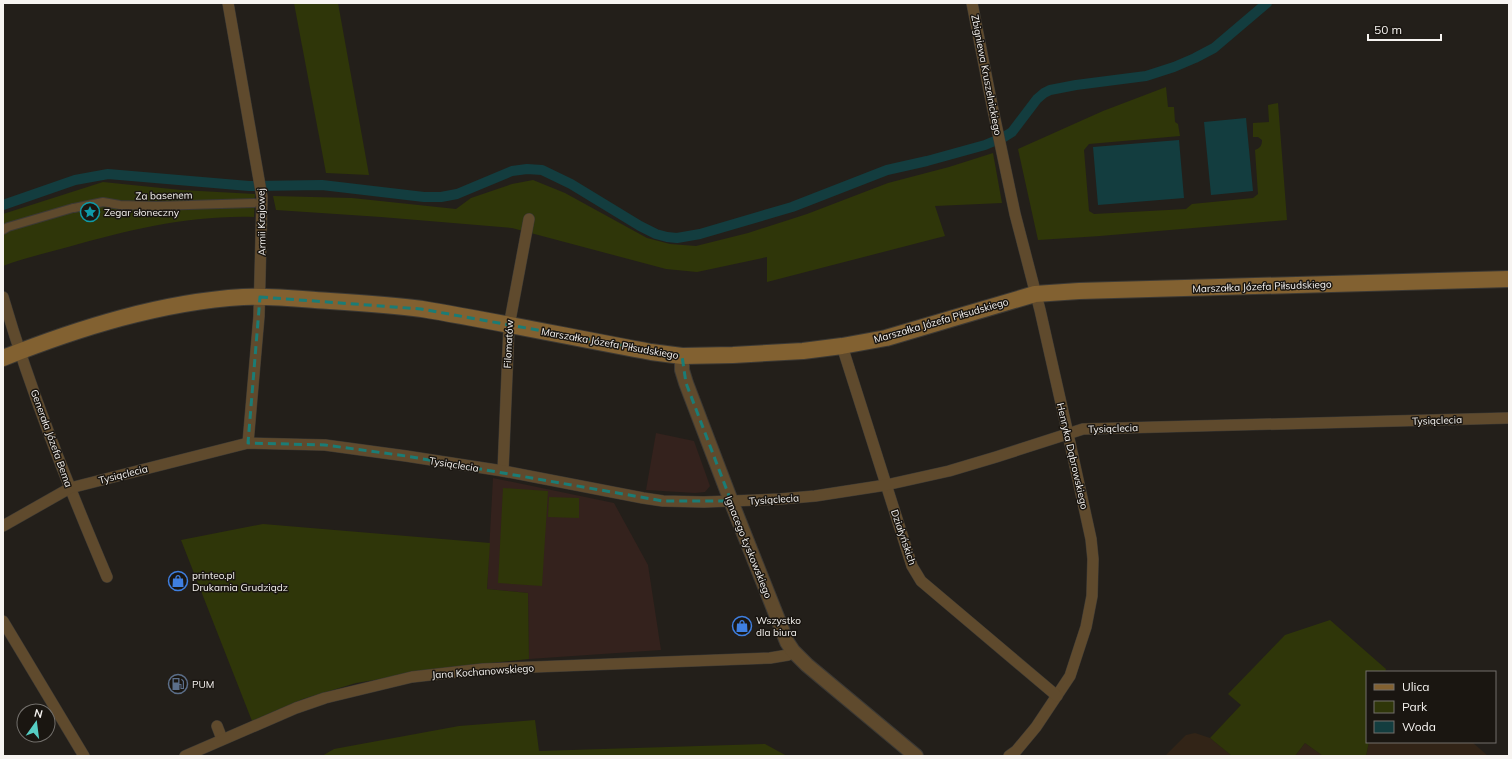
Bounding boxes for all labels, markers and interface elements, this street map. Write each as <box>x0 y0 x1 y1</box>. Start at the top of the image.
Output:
street label: Zbigniewa Kruszelnickiego <box>968 14 1005 137</box>
scale bar <box>1368 16 1441 42</box>
text: 50 m <box>1374 22 1402 37</box>
street label: Armii Krajowej <box>254 188 269 256</box>
street label: Za basenem <box>135 189 193 202</box>
place icon: Zegar słoneczny <box>79 201 101 223</box>
place label: Zegar słoneczny <box>104 206 180 219</box>
street label: Marszałka Józefa Piłsudskiego <box>1192 278 1332 295</box>
street label: Marszałka Józefa Piłsudskiego <box>872 295 1010 346</box>
street label: Filomatów <box>501 319 516 369</box>
street label: Marszałka Józefa Piłsudskiego <box>540 325 680 362</box>
street label: Generała Józefa Bema <box>28 388 75 489</box>
street label: Henryka Dąbrowskiego <box>1054 402 1091 511</box>
street label: Tysiąclecia <box>1412 413 1462 428</box>
street label: Tysiąclecia <box>1088 421 1138 436</box>
street label: Tysiąclecia <box>428 454 480 475</box>
street label: Tysiąclecia <box>97 462 149 487</box>
street label: Tysiąclecia <box>749 491 799 508</box>
street label: Ignacego Łyskowskiego <box>722 494 775 601</box>
street label: Działyńskich <box>888 508 919 567</box>
place label: printeo.pl Drukarnia Grudziądz <box>192 569 288 594</box>
shop icon: printeo.pl Drukarnia Grudziądz <box>167 570 189 592</box>
place label: Wszystko dla biura <box>756 614 801 639</box>
shop icon: Wszystko dla biura <box>731 615 753 637</box>
street label: Jana Kochanowskiego <box>432 661 535 682</box>
legend <box>1366 671 1496 743</box>
fuel station icon: PUM <box>167 673 189 695</box>
place label: PUM <box>192 678 214 691</box>
text: Ulica <box>1402 679 1430 694</box>
text: Park <box>1402 699 1428 714</box>
north arrow <box>16 703 56 743</box>
text: N <box>33 705 44 721</box>
text: Woda <box>1402 719 1436 734</box>

